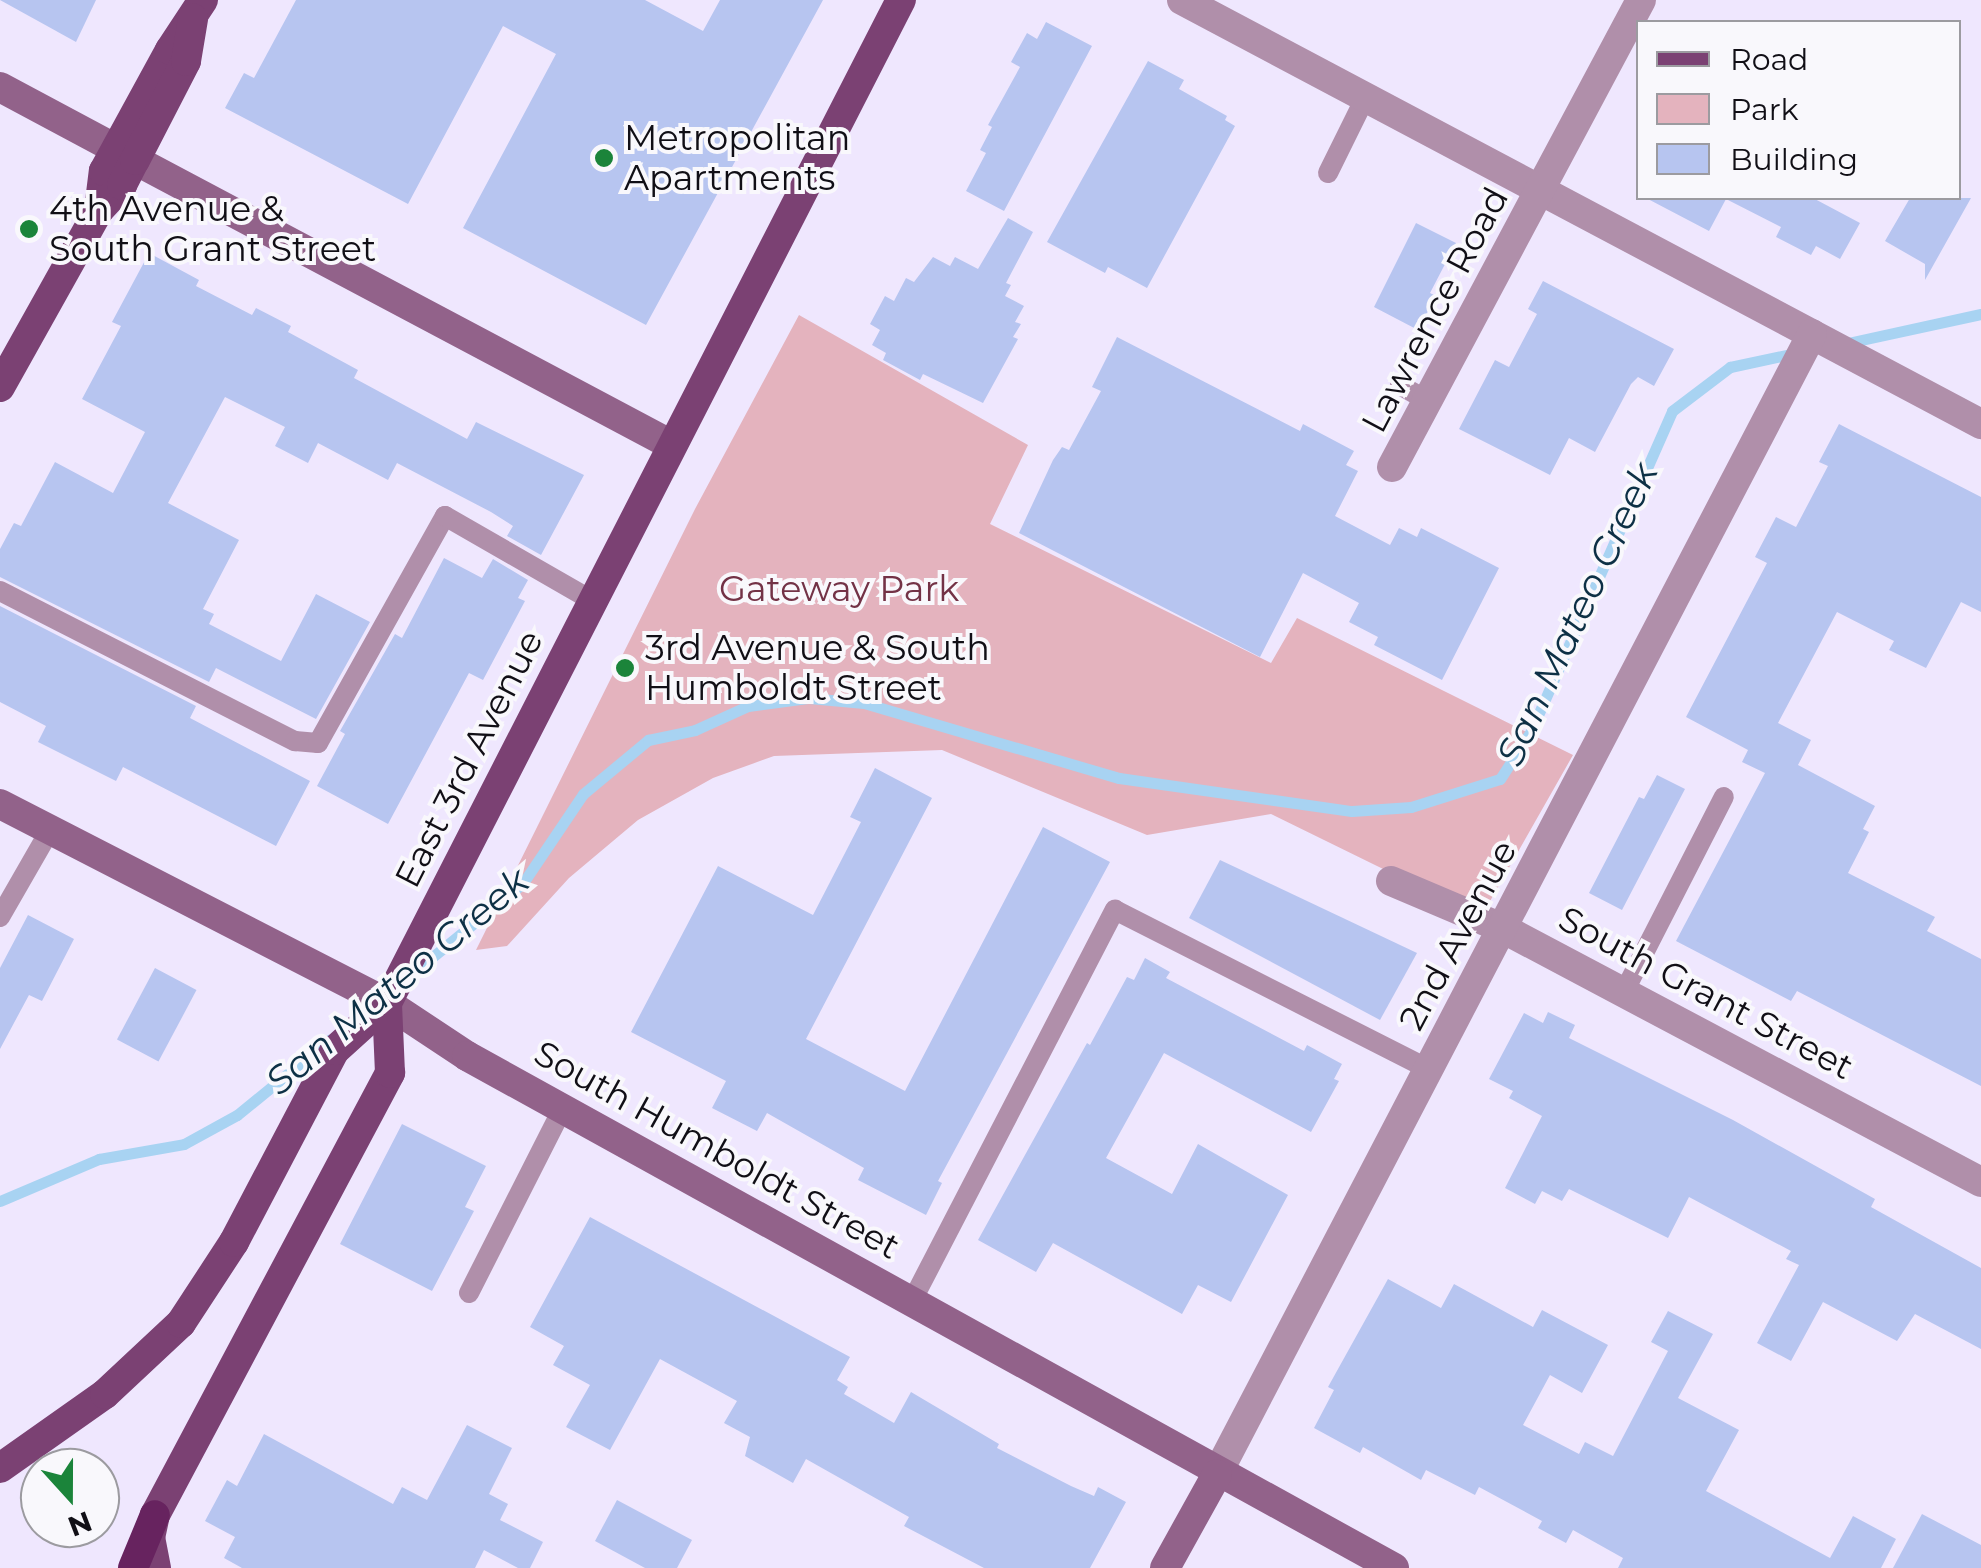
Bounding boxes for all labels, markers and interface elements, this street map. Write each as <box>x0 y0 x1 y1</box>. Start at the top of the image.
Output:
legend <box>1636 20 1961 200</box>
text: Road <box>1730 41 1808 78</box>
text: Park <box>1730 91 1799 128</box>
place label: Metropolitan Apartments <box>624 117 850 199</box>
text: Building <box>1730 141 1858 178</box>
marker: Metropolitan Apartments <box>593 147 615 169</box>
street label: Lawrence Road <box>1353 180 1517 440</box>
place label: 4th Avenue & South Grant Street <box>49 188 376 270</box>
marker: 4th Avenue & South Grant Street <box>18 218 40 240</box>
water label: San Mateo Creek <box>1487 455 1667 773</box>
park label: Gateway Park <box>719 568 959 610</box>
street label: East 3rd Avenue <box>386 624 552 894</box>
place label: 3rd Avenue & South Humboldt Street <box>645 627 990 709</box>
marker: 3rd Avenue & South Humboldt Street <box>614 657 636 679</box>
street label: 2nd Avenue <box>1391 833 1525 1037</box>
water label: San Mateo Creek <box>256 858 538 1104</box>
street label: South Grant Street <box>1552 898 1860 1088</box>
street label: South Humboldt Street <box>527 1032 907 1268</box>
north arrow <box>20 1448 120 1548</box>
text: N <box>63 1504 97 1544</box>

